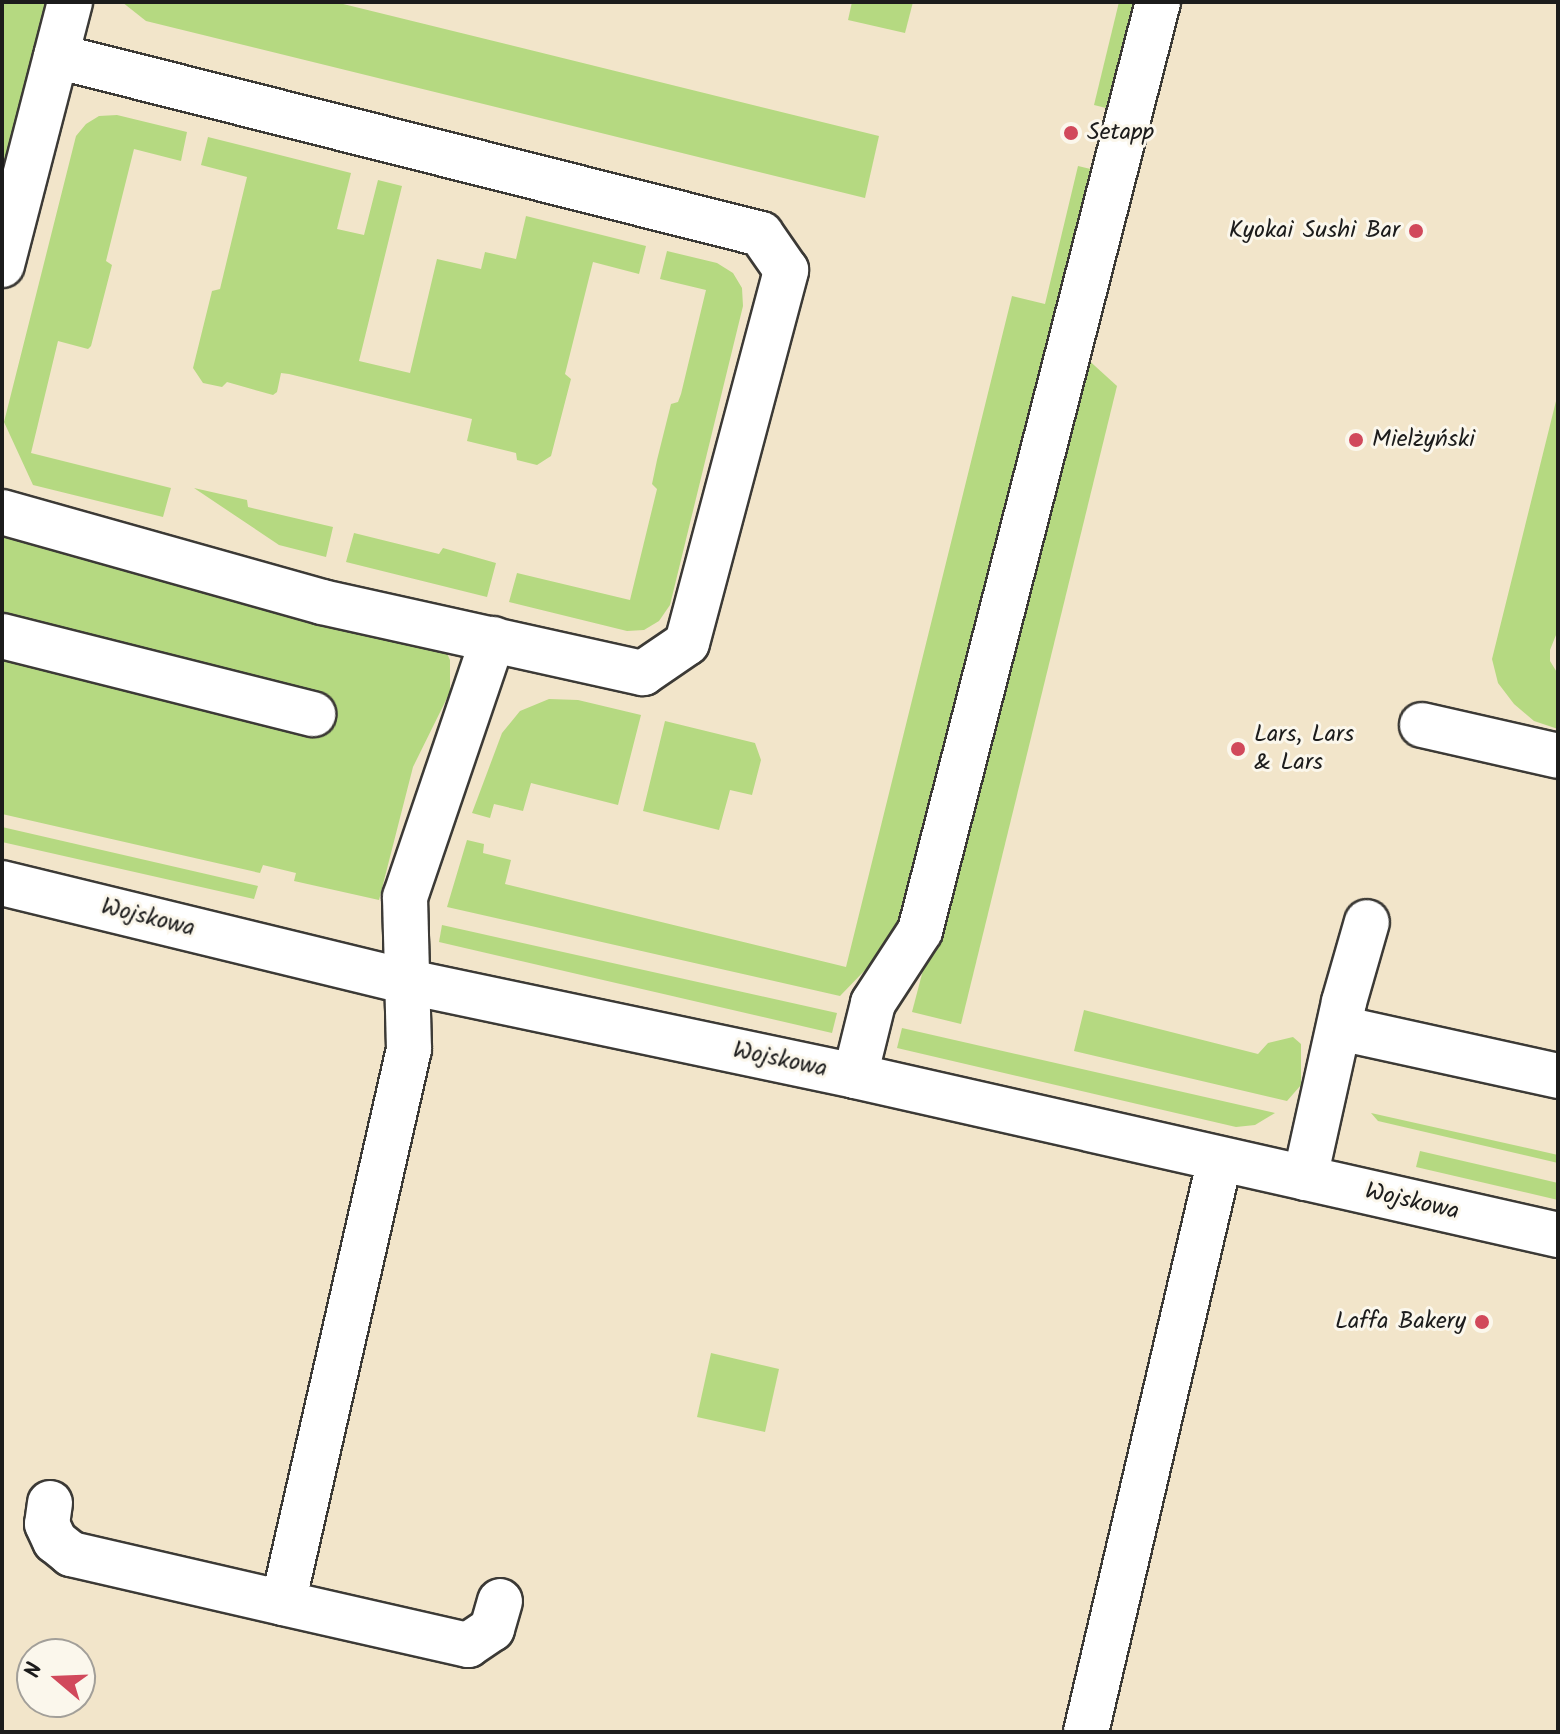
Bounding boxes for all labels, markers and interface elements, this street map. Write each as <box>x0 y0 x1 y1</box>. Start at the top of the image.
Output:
place label: Setapp <box>1087 119 1154 147</box>
marker: Setapp <box>1062 124 1080 142</box>
place label: Kyokai Sushi Bar <box>1229 217 1400 245</box>
marker: Kyokai Sushi Bar <box>1407 222 1425 240</box>
place label: Mielżyński <box>1372 426 1475 454</box>
marker: Mielżyński <box>1347 431 1365 449</box>
place label: Lars, Lars & Lars <box>1254 721 1354 777</box>
marker: Lars, Lars & Lars <box>1229 740 1247 758</box>
street label: Wojskowa <box>98 892 198 944</box>
street label: Wojskowa <box>730 1036 830 1084</box>
street label: Wojskowa <box>1362 1177 1462 1227</box>
place label: Laffa Bakery <box>1335 1308 1466 1336</box>
marker: Laffa Bakery <box>1473 1313 1491 1331</box>
north arrow <box>16 1638 96 1718</box>
text: N <box>16 1658 54 1683</box>

